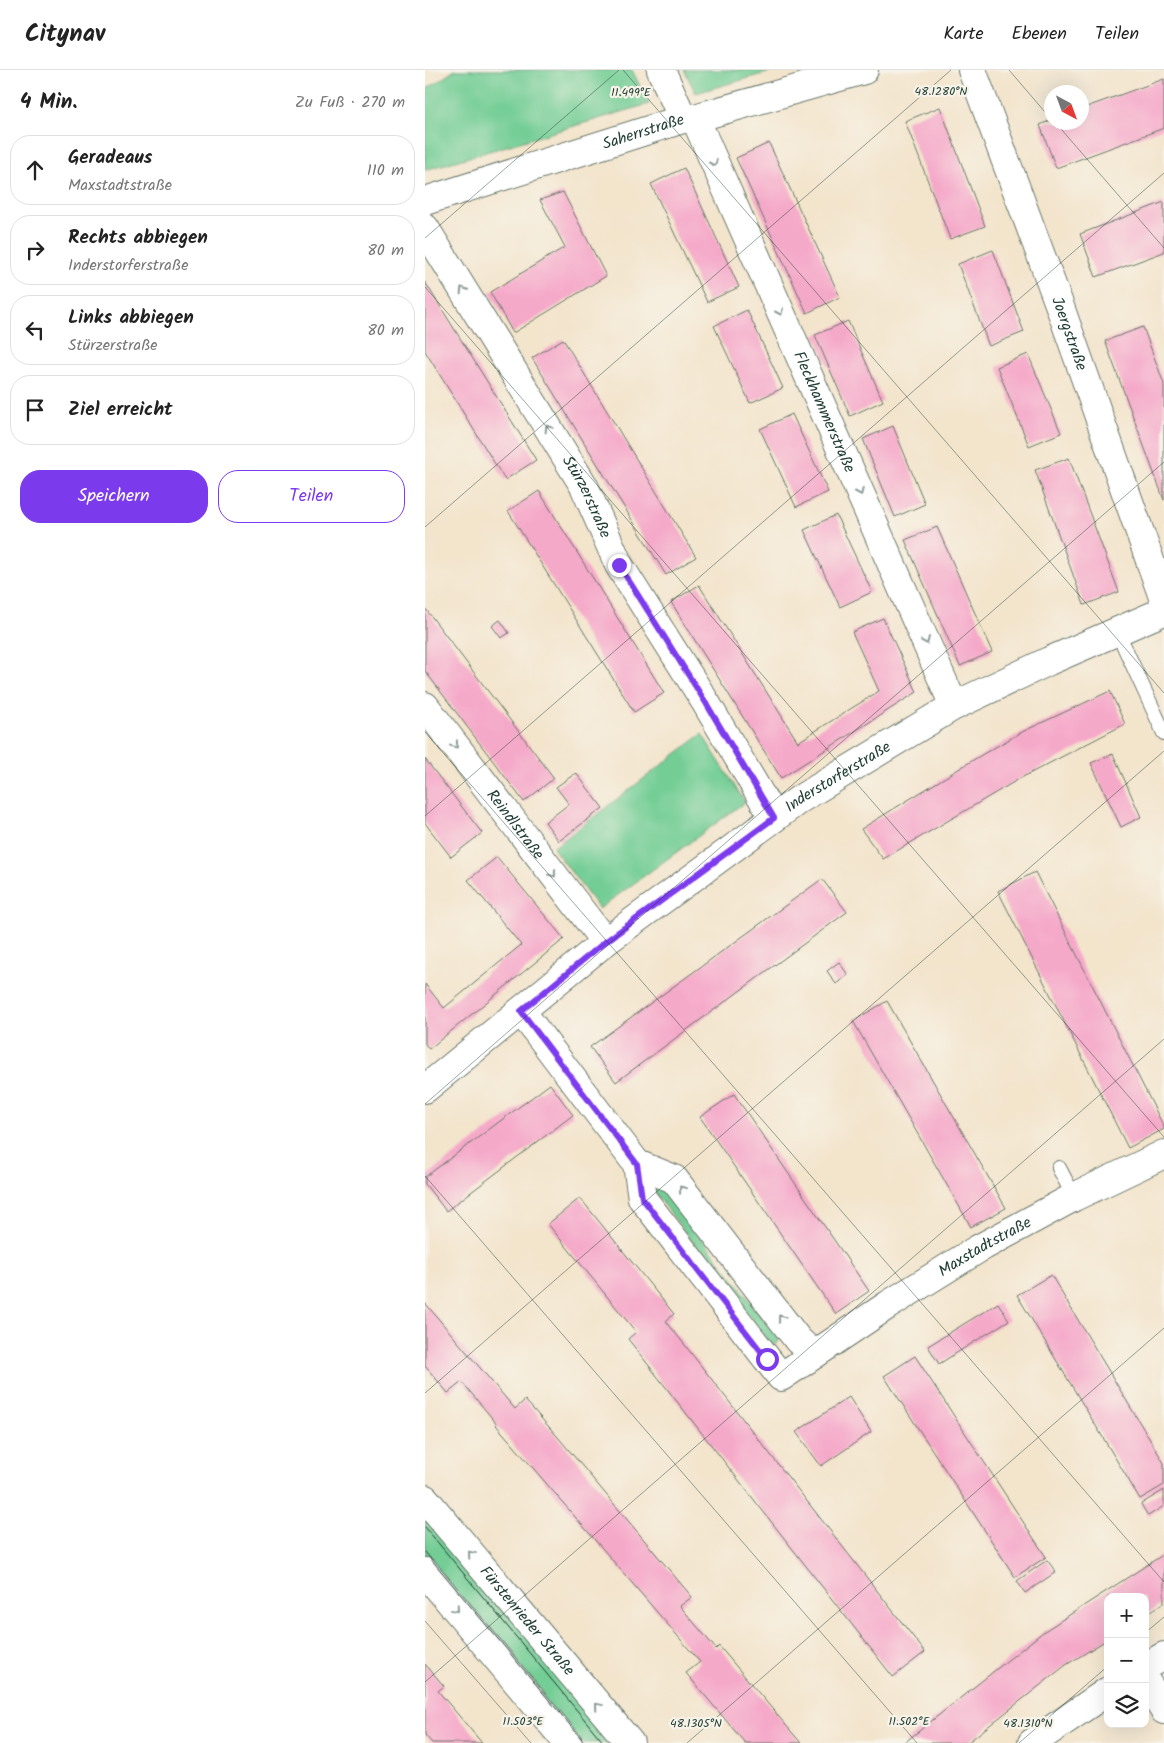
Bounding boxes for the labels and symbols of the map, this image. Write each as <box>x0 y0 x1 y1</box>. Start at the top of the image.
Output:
text: 48.1280°N <box>915 82 967 101</box>
text: 11.499°E <box>611 83 652 102</box>
north arrow <box>1044 85 1089 130</box>
street label: Saherrstraße <box>599 107 687 156</box>
one-way arrow <box>708 158 719 167</box>
one-way arrow <box>459 286 469 295</box>
street label: Joergstraße <box>1045 293 1094 374</box>
one-way arrow <box>774 307 784 316</box>
street label: Fleckhammerstraße <box>787 347 862 477</box>
one-way arrow <box>545 424 554 434</box>
street label: Stürzerstraße <box>556 451 618 542</box>
one-way arrow <box>853 487 864 496</box>
route end <box>608 554 631 577</box>
one-way arrow <box>919 636 930 645</box>
street label: Inderstorferstraße <box>779 735 896 819</box>
one-way arrow <box>449 739 457 748</box>
street label: Reindlstraße <box>480 784 551 865</box>
one-way arrow <box>547 868 556 878</box>
one-way arrow <box>679 1186 687 1195</box>
street label: Maxstadtstraße <box>933 1210 1036 1283</box>
one-way arrow <box>778 1315 786 1324</box>
route start <box>756 1348 779 1371</box>
one-way arrow <box>468 1551 477 1560</box>
street label: Fürstenrieder Straße <box>474 1560 581 1681</box>
one-way arrow <box>451 1604 460 1613</box>
one-way arrow <box>595 1702 604 1711</box>
text: 11.503°E <box>503 1712 544 1731</box>
text: 11.502°E <box>889 1712 930 1731</box>
text: 48.1305°N <box>670 1714 722 1733</box>
text: 48.1310°N <box>1003 1714 1053 1733</box>

